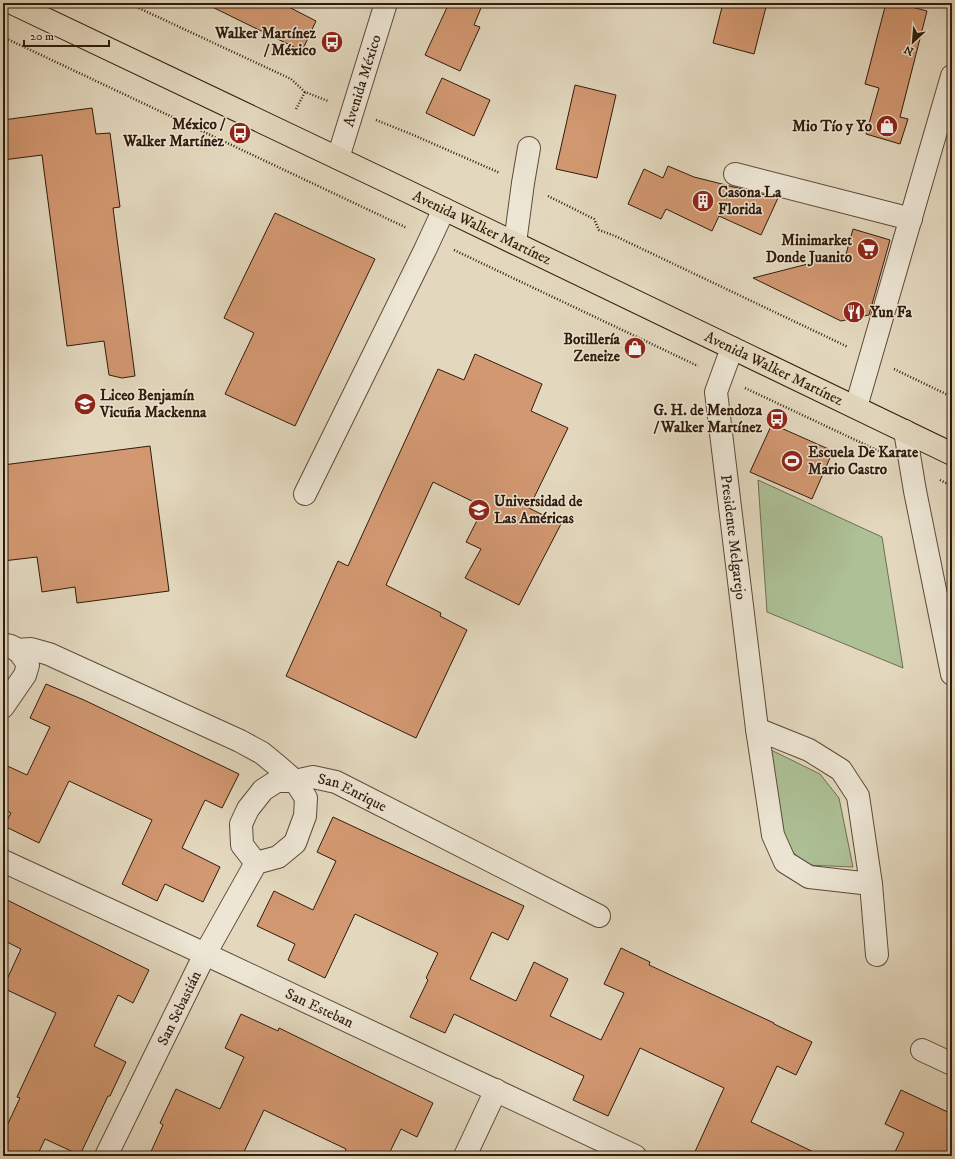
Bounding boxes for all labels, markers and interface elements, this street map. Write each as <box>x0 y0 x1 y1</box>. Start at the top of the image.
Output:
scale bar <box>24 22 109 48</box>
north arrow <box>893 22 933 62</box>
place label: Walker Martínez / México <box>214 24 317 60</box>
text: 20 m <box>30 29 54 44</box>
bus stop icon: Walker Martínez / México <box>319 29 345 55</box>
street label: Avenida México <box>339 32 386 129</box>
text: N <box>902 42 916 58</box>
shop icon: Mio Tío y Yo <box>874 113 900 139</box>
place label: México / Walker Martínez <box>122 115 226 151</box>
place label: Mio Tío y Yo <box>792 117 873 136</box>
bus stop icon: México / Walker Martínez <box>227 120 253 146</box>
place label: Casona La Florida <box>718 183 782 219</box>
street label: Avenida Walker Martínez <box>409 186 555 270</box>
building icon: Casona La Florida <box>690 188 716 214</box>
place label: Minimarket Donde Juanito <box>766 231 853 267</box>
supermarket icon: Minimarket Donde Juanito <box>855 236 881 262</box>
restaurant icon: Yun Fa <box>841 299 867 325</box>
place label: Yun Fa <box>869 303 913 322</box>
street label: Avenida Walker Martínez <box>701 327 847 410</box>
place label: Botillería Zeneize <box>564 330 621 366</box>
shop icon: Botillería Zeneize <box>622 335 648 361</box>
place label: Liceo Benjamín Vicuña Mackenna <box>99 386 207 422</box>
school or university icon: Liceo Benjamín Vicuña Mackenna <box>72 391 98 417</box>
place label: G. H. de Mendoza / Walker Martínez <box>653 401 763 437</box>
bus stop icon: G. H. de Mendoza / Walker Martínez <box>764 406 790 432</box>
place label: Escuela De Karate Mario Castro <box>808 443 919 479</box>
sports icon: Escuela De Karate Mario Castro <box>779 448 805 474</box>
street label: Presidente Melgarejo <box>716 474 750 601</box>
place label: Universidad de Las Américas <box>494 492 583 528</box>
school or university icon: Universidad de Las Américas <box>466 497 492 523</box>
street label: San Enrique <box>316 769 390 816</box>
street label: San Sebastián <box>153 968 206 1049</box>
street label: San Esteban <box>282 984 357 1033</box>

